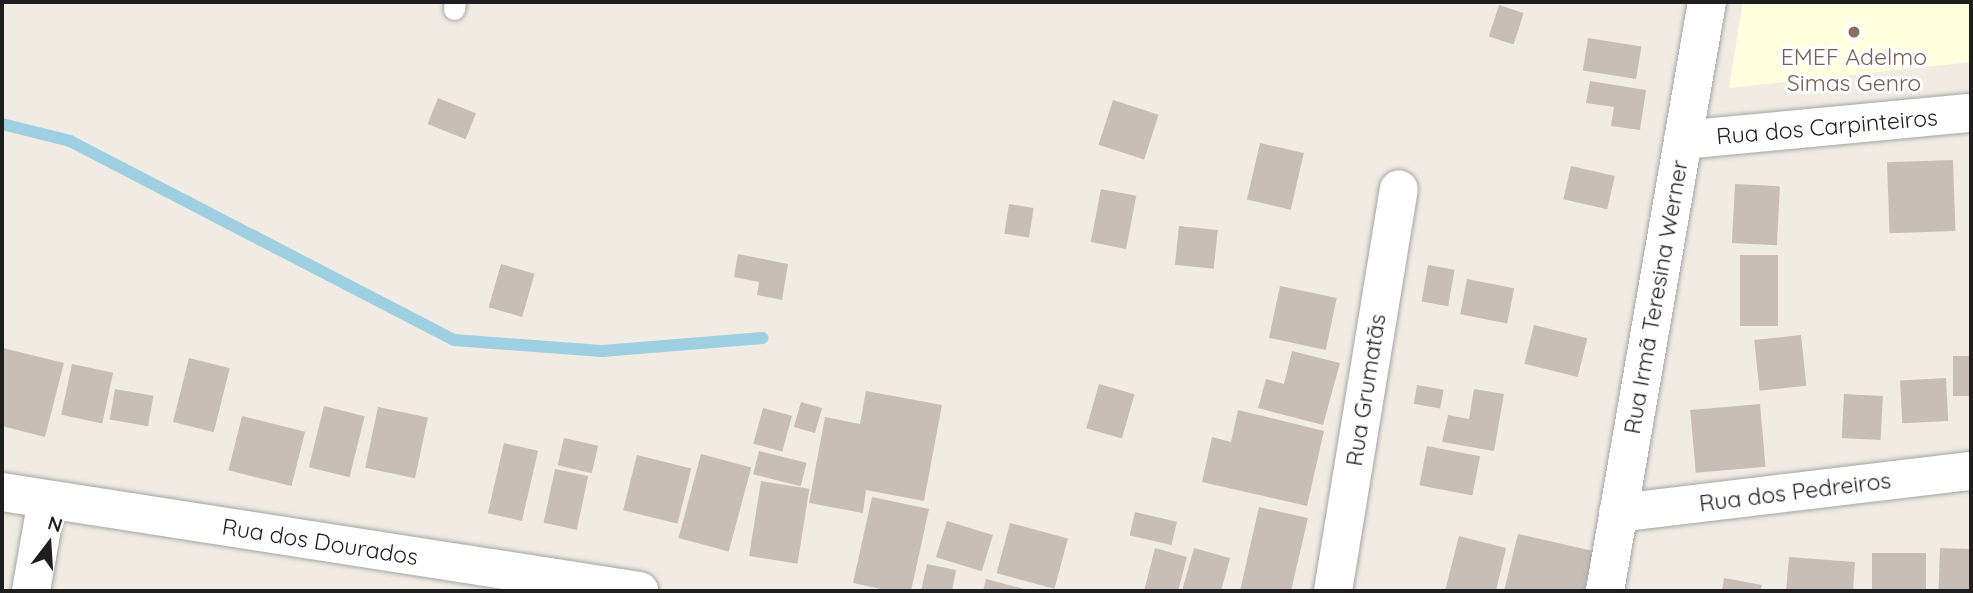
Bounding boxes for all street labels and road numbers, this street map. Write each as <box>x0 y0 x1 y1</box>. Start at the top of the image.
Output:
street label: Rua dos Carpinteiros <box>1715 104 1939 150</box>
street label: Rua Irmã Teresina Werner <box>1618 158 1694 436</box>
street label: Rua Grumatãs <box>1340 312 1392 468</box>
street label: Rua dos Pedreiros <box>1697 467 1893 517</box>
street label: Rua dos Dourados <box>220 513 420 571</box>

